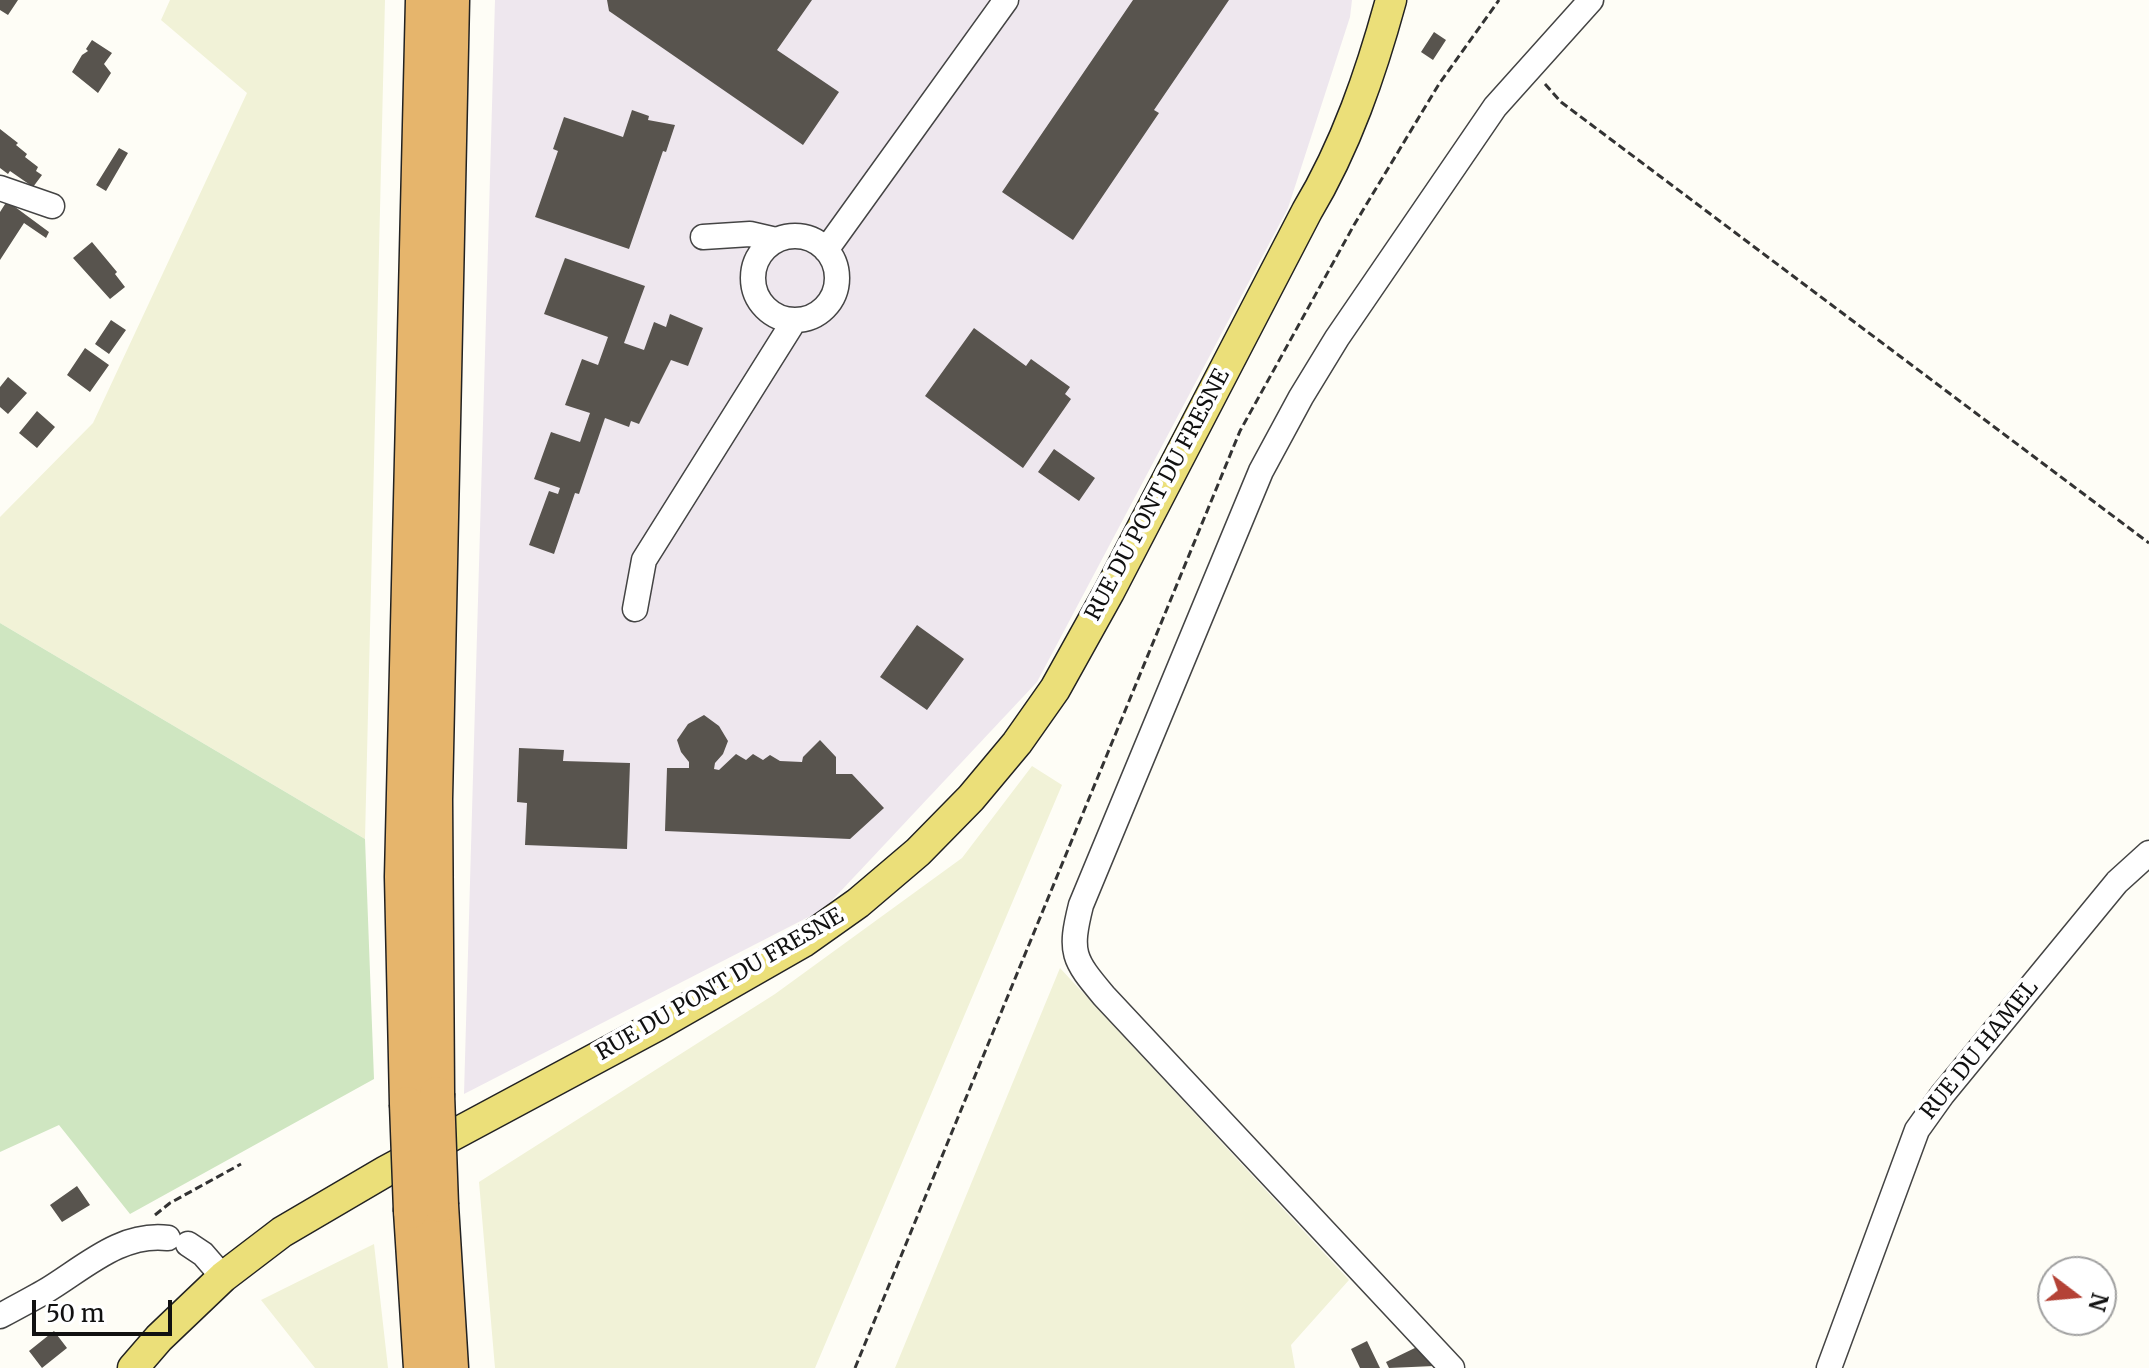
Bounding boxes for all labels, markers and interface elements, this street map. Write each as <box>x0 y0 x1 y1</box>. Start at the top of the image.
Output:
street label: RUE DU PONT DU FRESNE <box>1080 365 1236 625</box>
street label: RUE DU PONT DU FRESNE <box>592 903 848 1067</box>
street label: RUE DU HAMEL <box>1916 975 2044 1125</box>
north arrow <box>2037 1256 2117 1336</box>
scale bar <box>36 1284 176 1334</box>
text: N <box>2082 1290 2114 1314</box>
text: 50 m <box>46 1298 105 1329</box>

